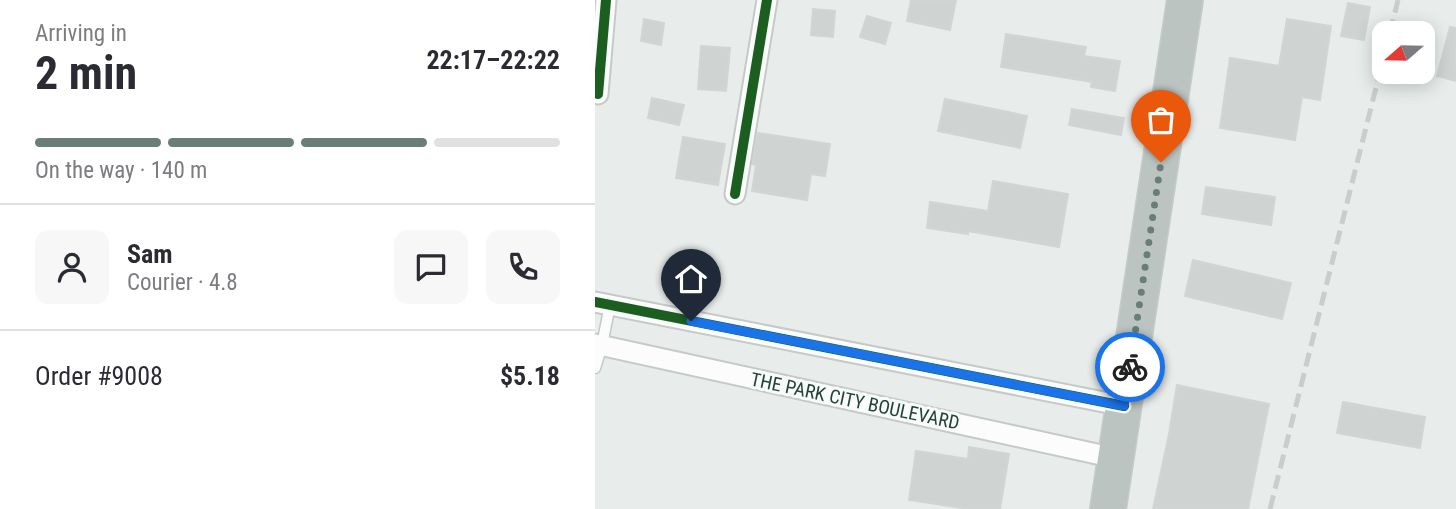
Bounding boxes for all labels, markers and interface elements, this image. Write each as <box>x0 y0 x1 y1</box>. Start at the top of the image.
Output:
text: Arriving in <box>35 20 127 47</box>
north arrow <box>1372 21 1435 84</box>
map controls <box>1372 21 1435 84</box>
text: 22:17–22:22 <box>426 45 560 75</box>
text: 2 min <box>35 46 137 100</box>
pin <box>1131 90 1191 162</box>
icon: bag <box>1142 101 1180 139</box>
text: On the way · 140 m <box>35 157 207 184</box>
button: person <box>35 230 109 304</box>
button: chat <box>394 230 468 304</box>
button: phone <box>486 230 560 304</box>
text: Sam <box>127 239 173 269</box>
pin <box>661 249 721 321</box>
icon: home <box>672 260 710 298</box>
text: Courier · 4.8 <box>127 269 238 296</box>
courier <box>1095 332 1165 402</box>
icon: bike <box>1111 348 1149 386</box>
text: Order #9008 <box>35 361 163 391</box>
text: $5.18 <box>500 361 560 391</box>
street label: THE PARK CITY BOULEVARD <box>748 368 962 434</box>

